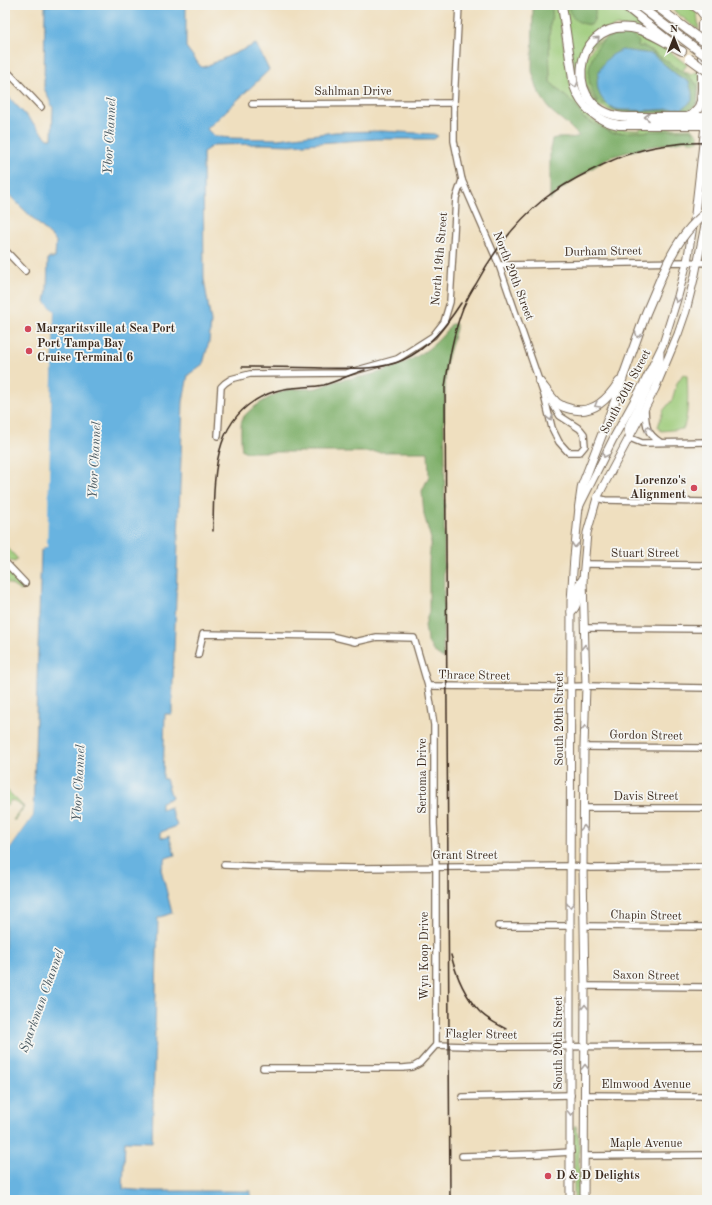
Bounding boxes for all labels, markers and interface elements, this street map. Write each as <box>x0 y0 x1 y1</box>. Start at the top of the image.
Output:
north arrow <box>654 18 694 58</box>
text: N <box>670 24 679 35</box>
one-way arrow <box>592 36 600 44</box>
one-way arrow <box>570 82 578 88</box>
street label: Sahlman Drive <box>314 86 392 98</box>
water label: Ybor Channel <box>101 97 119 175</box>
one-way arrow <box>644 113 650 121</box>
street label: North 19th Street <box>430 212 450 306</box>
street label: North 20th Street <box>491 230 535 322</box>
street label: Durham Street <box>564 245 642 259</box>
one-way arrow <box>673 296 682 303</box>
place label: Margaritsville at Sea Port <box>36 323 176 335</box>
marker: Margaritsville at Sea Port <box>23 324 33 334</box>
one-way arrow <box>634 332 643 339</box>
place label: Port Tampa Bay Cruise Terminal 6 <box>37 338 133 364</box>
marker: Port Tampa Bay Cruise Terminal 6 <box>24 346 34 356</box>
street label: South 20th Street <box>599 348 653 436</box>
one-way arrow <box>594 401 601 408</box>
one-way arrow <box>545 415 553 421</box>
water label: Ybor Channel <box>86 421 104 499</box>
one-way arrow <box>645 425 653 432</box>
one-way arrow <box>602 451 610 458</box>
place label: Lorenzo's Alignment <box>630 475 687 501</box>
marker: Lorenzo's Alignment <box>689 483 699 493</box>
one-way arrow <box>571 542 580 548</box>
street label: Stuart Street <box>611 548 679 560</box>
one-way arrow <box>581 644 589 650</box>
street label: Thrace Street <box>438 669 510 683</box>
street label: South 20th Street <box>554 672 566 766</box>
one-way arrow <box>581 725 589 731</box>
street label: Gordon Street <box>609 729 683 743</box>
street label: Sertoma Drive <box>417 738 429 814</box>
water label: Ybor Channel <box>70 744 88 822</box>
street label: Davis Street <box>614 791 678 803</box>
one-way arrow <box>580 825 588 831</box>
street label: Grant Street <box>432 850 498 862</box>
one-way arrow <box>566 902 574 908</box>
street label: Chapin Street <box>610 909 682 923</box>
street label: Wyn Koop Drive <box>419 911 431 1000</box>
water label: Sparkman Channel <box>17 947 67 1054</box>
street label: Saxon Street <box>612 969 680 983</box>
street label: South 20th Street <box>553 996 565 1090</box>
one-way arrow <box>581 1004 589 1010</box>
street label: Flagler Street <box>445 1028 517 1042</box>
one-way arrow <box>581 1064 589 1070</box>
street label: Elmwood Avenue <box>601 1079 691 1091</box>
one-way arrow <box>567 1110 575 1116</box>
street label: Maple Avenue <box>610 1138 683 1150</box>
place label: D & D Delights <box>556 1170 640 1182</box>
marker: D & D Delights <box>543 1171 553 1181</box>

